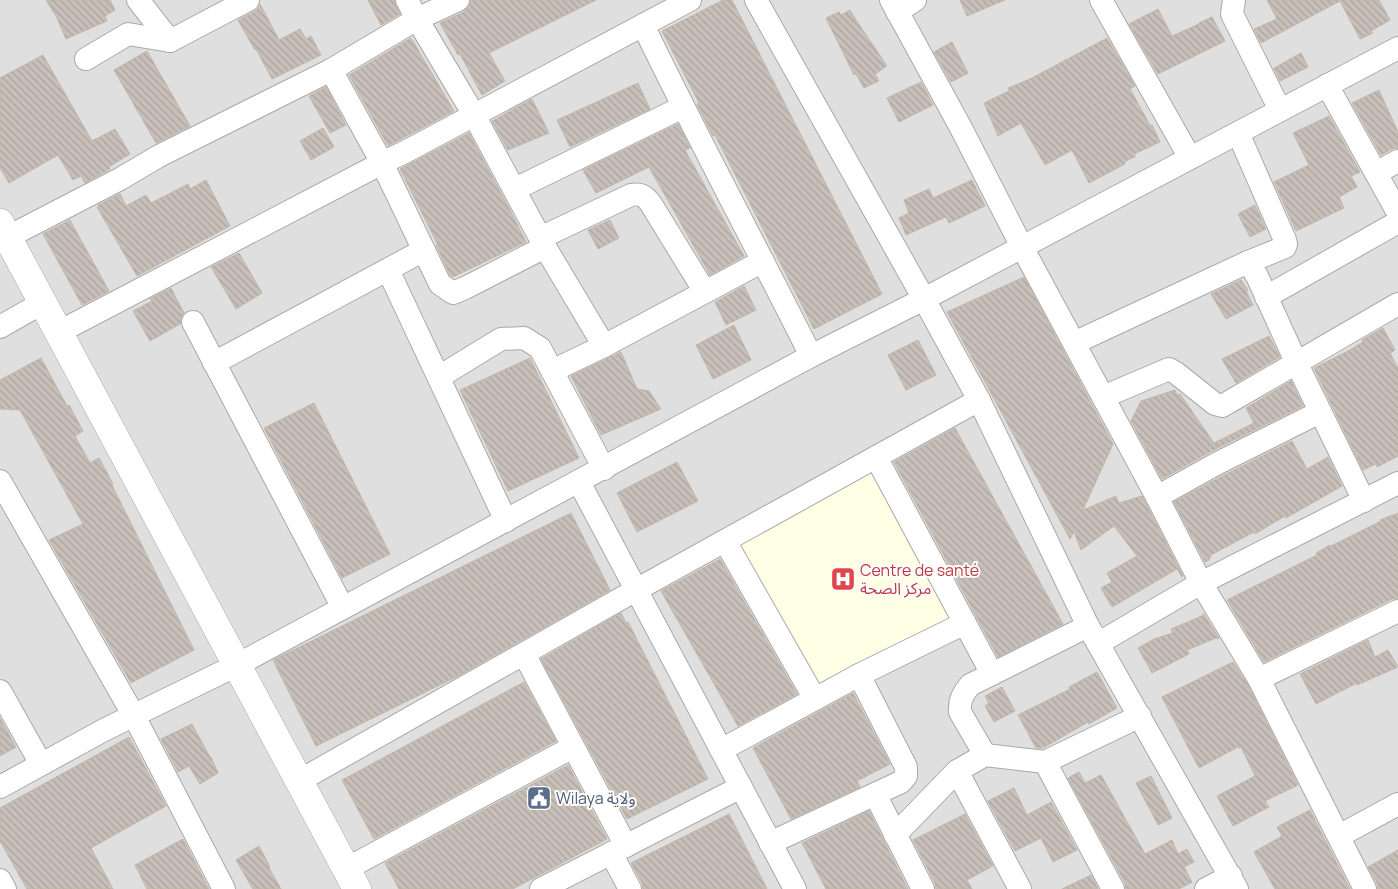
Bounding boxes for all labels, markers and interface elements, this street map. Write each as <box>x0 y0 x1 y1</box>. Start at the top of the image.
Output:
place label: Centre de santé مركز الصحة <box>860 559 979 599</box>
hospital icon: Centre de santé مركز الصحة <box>830 566 856 592</box>
public building icon: Wilaya ولاية <box>526 785 552 811</box>
place label: Wilaya ولاية <box>556 787 636 809</box>

